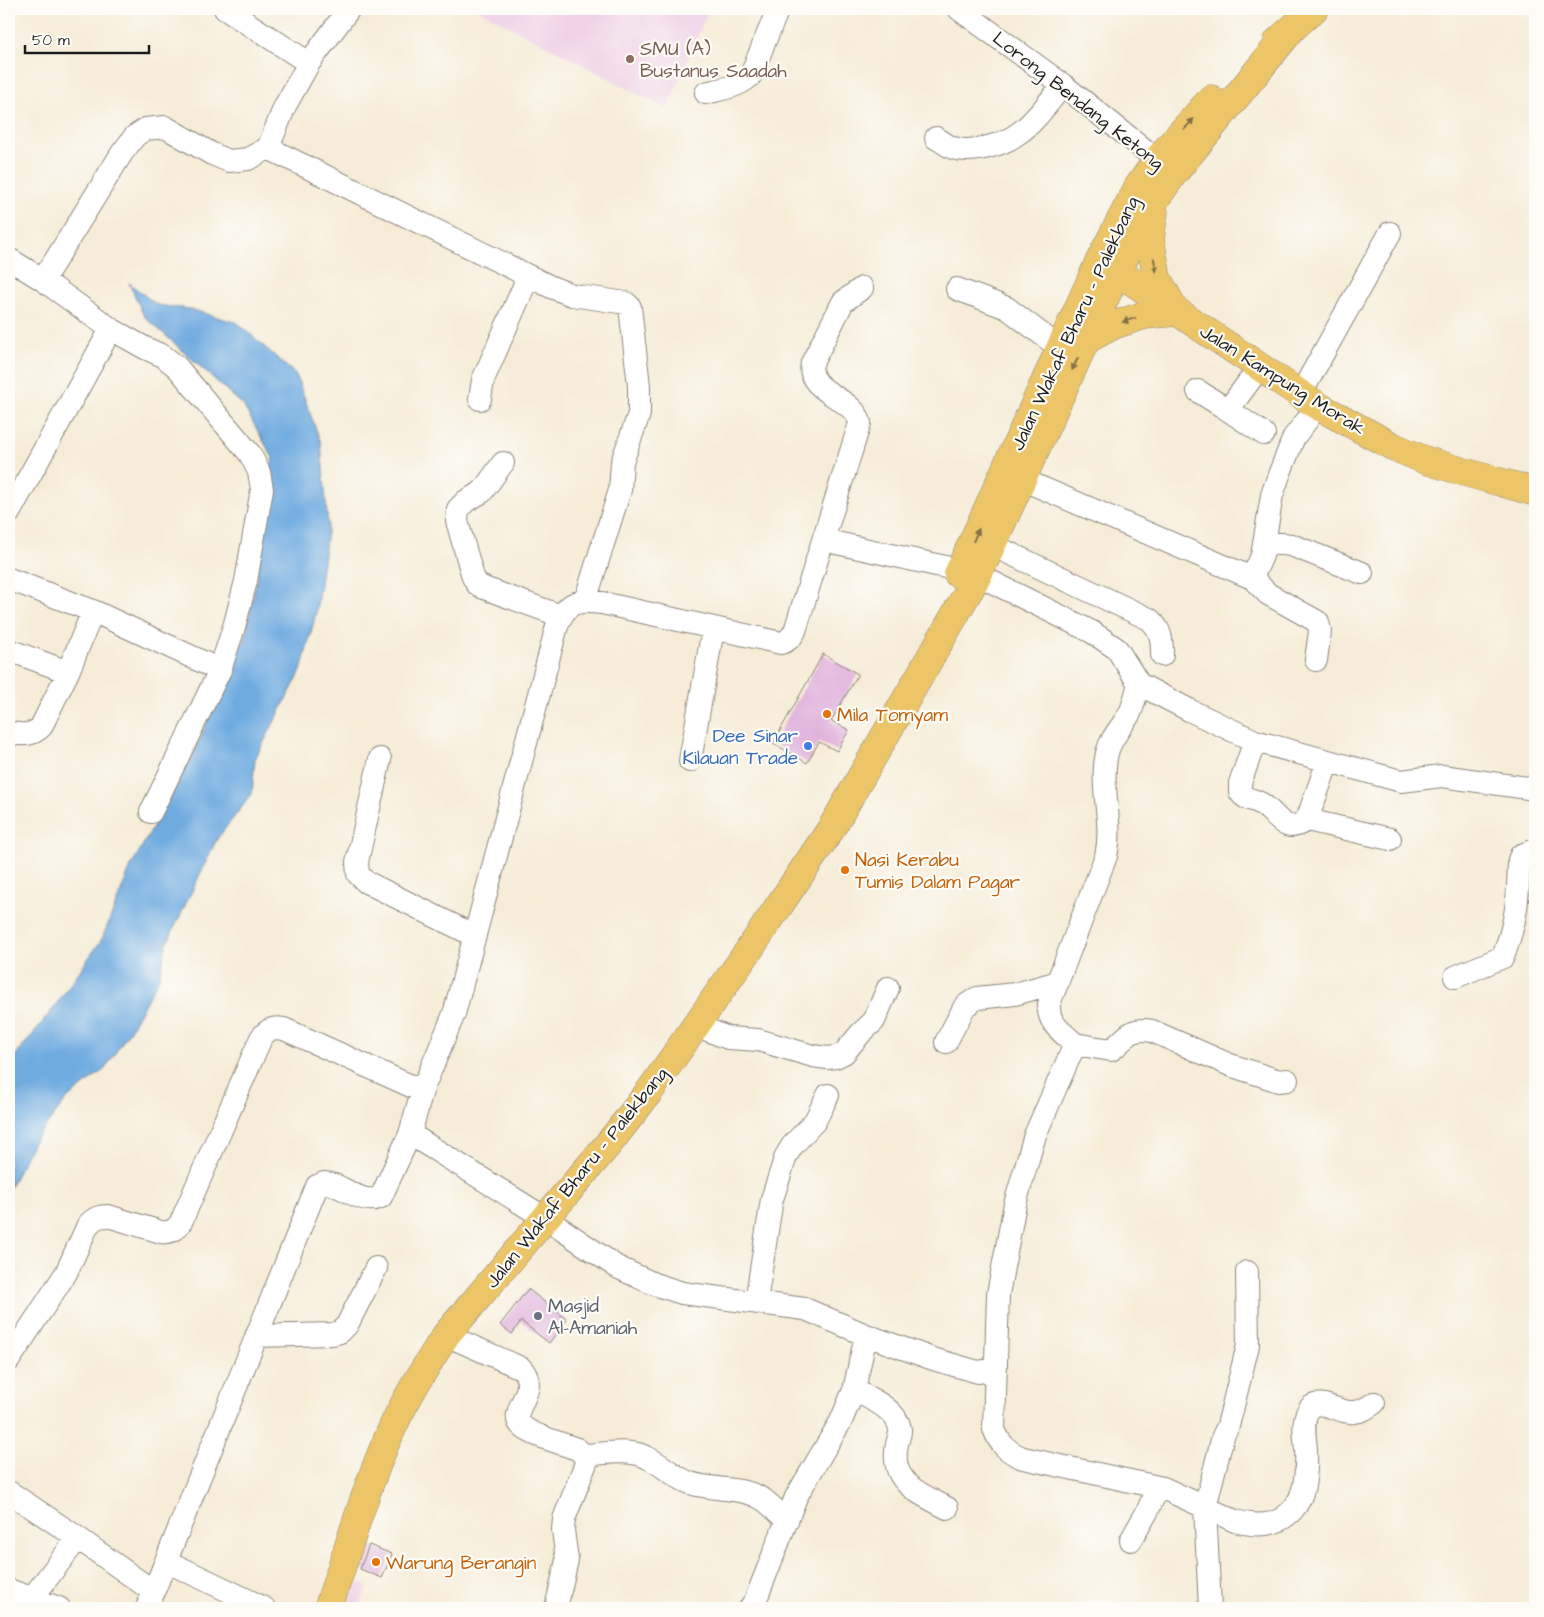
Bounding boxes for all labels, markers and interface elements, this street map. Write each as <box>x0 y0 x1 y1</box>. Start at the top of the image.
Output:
scale bar <box>25 22 149 54</box>
street label: Lorong Bendang Ketong <box>986 26 1170 178</box>
text: 50 m <box>32 30 70 51</box>
place label: SMU (A) Bustanus Saadah <box>640 36 787 85</box>
marker: SMU (A) Bustanus Saadah <box>624 53 636 65</box>
one-way arrow <box>1184 117 1195 130</box>
street label: Jalan Wakaf Bharu - Palekbang <box>1004 192 1147 455</box>
one-way arrow <box>1151 258 1159 274</box>
one-way arrow <box>1122 317 1137 325</box>
street label: Jalan Kampung Morak <box>1194 318 1371 443</box>
one-way arrow <box>1070 357 1078 371</box>
one-way arrow <box>972 528 980 542</box>
place label: Mila Tomyam <box>837 702 948 730</box>
marker: Mila Tomyam <box>821 708 833 720</box>
place label: Dee Sinar Kilauan Trade <box>683 723 799 772</box>
marker: Dee Sinar Kilauan Trade <box>802 740 814 752</box>
place label: Nasi Kerabu Tumis Dalam Pagar <box>855 847 1021 897</box>
marker: Nasi Kerabu Tumis Dalam Pagar <box>839 864 851 876</box>
street label: Jalan Wakaf Bharu - Palekbang <box>479 1061 676 1295</box>
place label: Masjid Al-Amaniah <box>548 1293 638 1342</box>
marker: Masjid Al-Amaniah <box>532 1310 544 1322</box>
place label: Warung Berangin <box>386 1550 536 1578</box>
marker: Warung Berangin <box>370 1556 382 1568</box>

